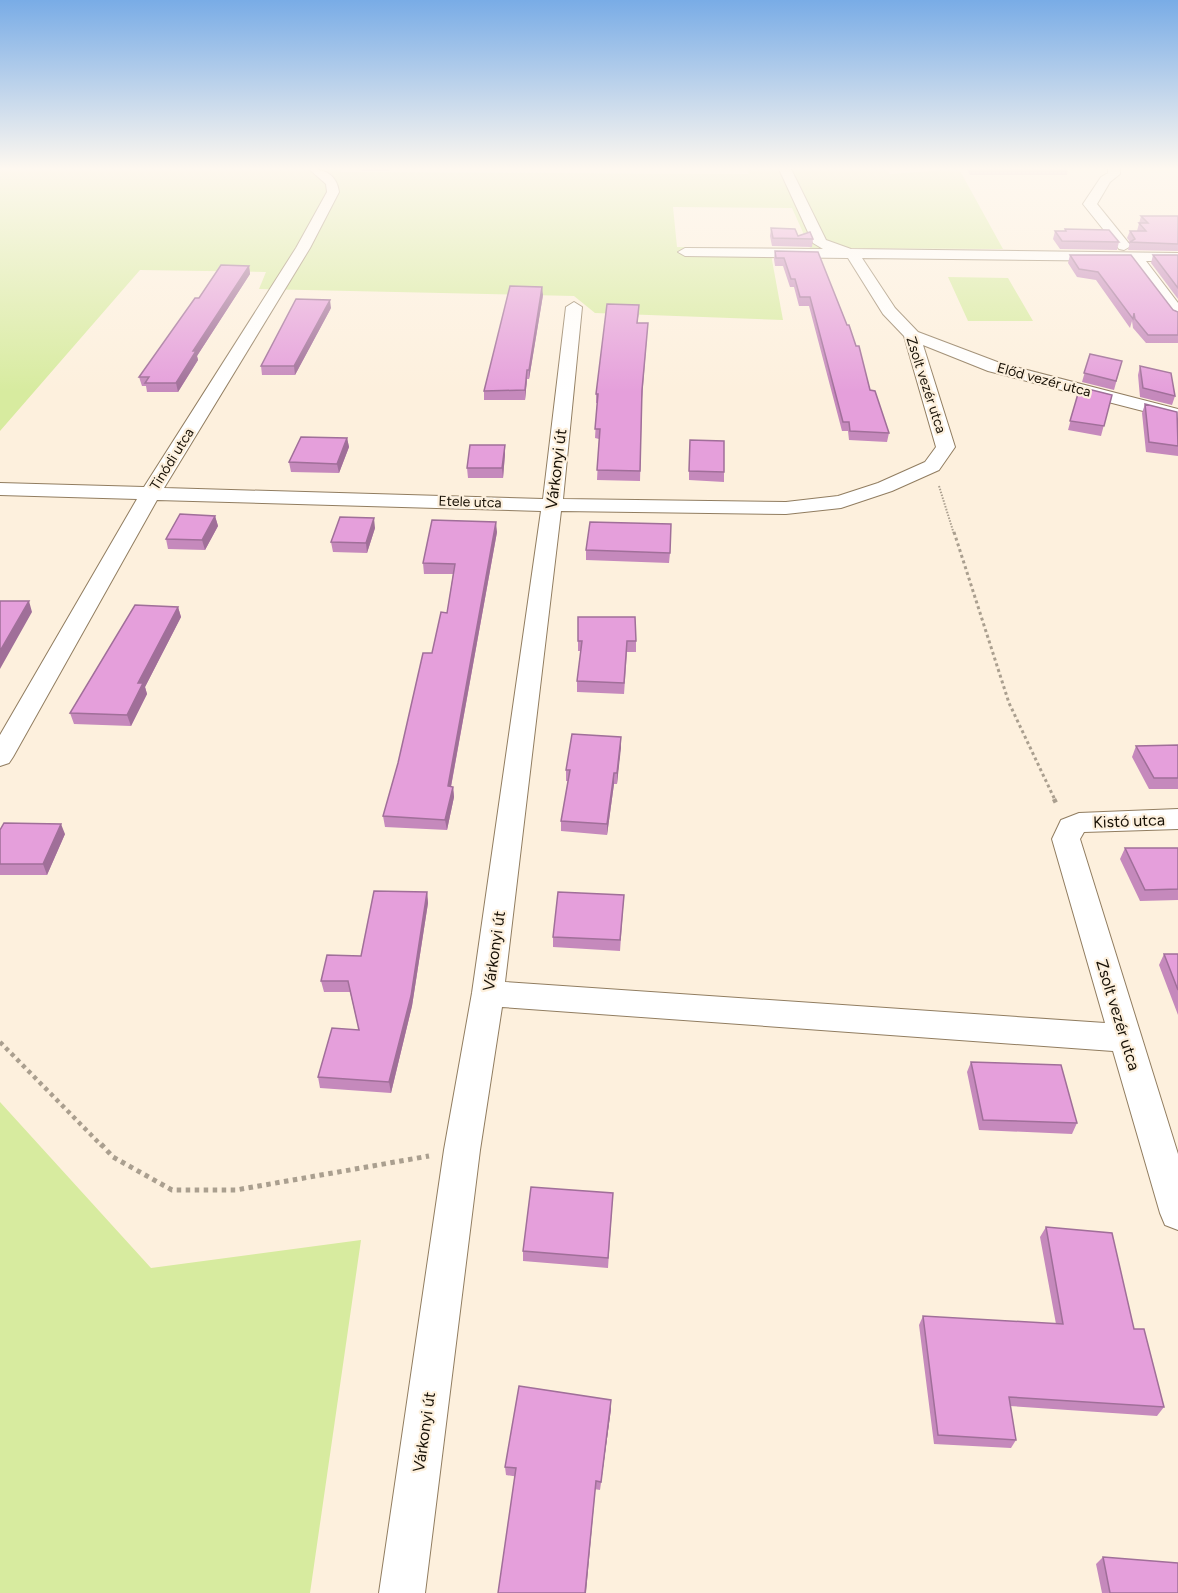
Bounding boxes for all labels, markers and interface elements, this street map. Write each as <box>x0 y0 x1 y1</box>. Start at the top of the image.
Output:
street label: Zsolt vezér utca <box>902 334 950 436</box>
street label: Előd vezér utca <box>995 359 1093 401</box>
street label: Tinódi utca <box>146 425 198 493</box>
street label: Várkonyi út <box>542 428 570 510</box>
street label: Etele utca <box>438 492 502 512</box>
street label: Kistó utca <box>1093 810 1165 832</box>
street label: Várkonyi út <box>479 910 509 992</box>
street label: Zsolt vezér utca <box>1092 957 1144 1073</box>
street label: Várkonyi út <box>409 1391 439 1473</box>

